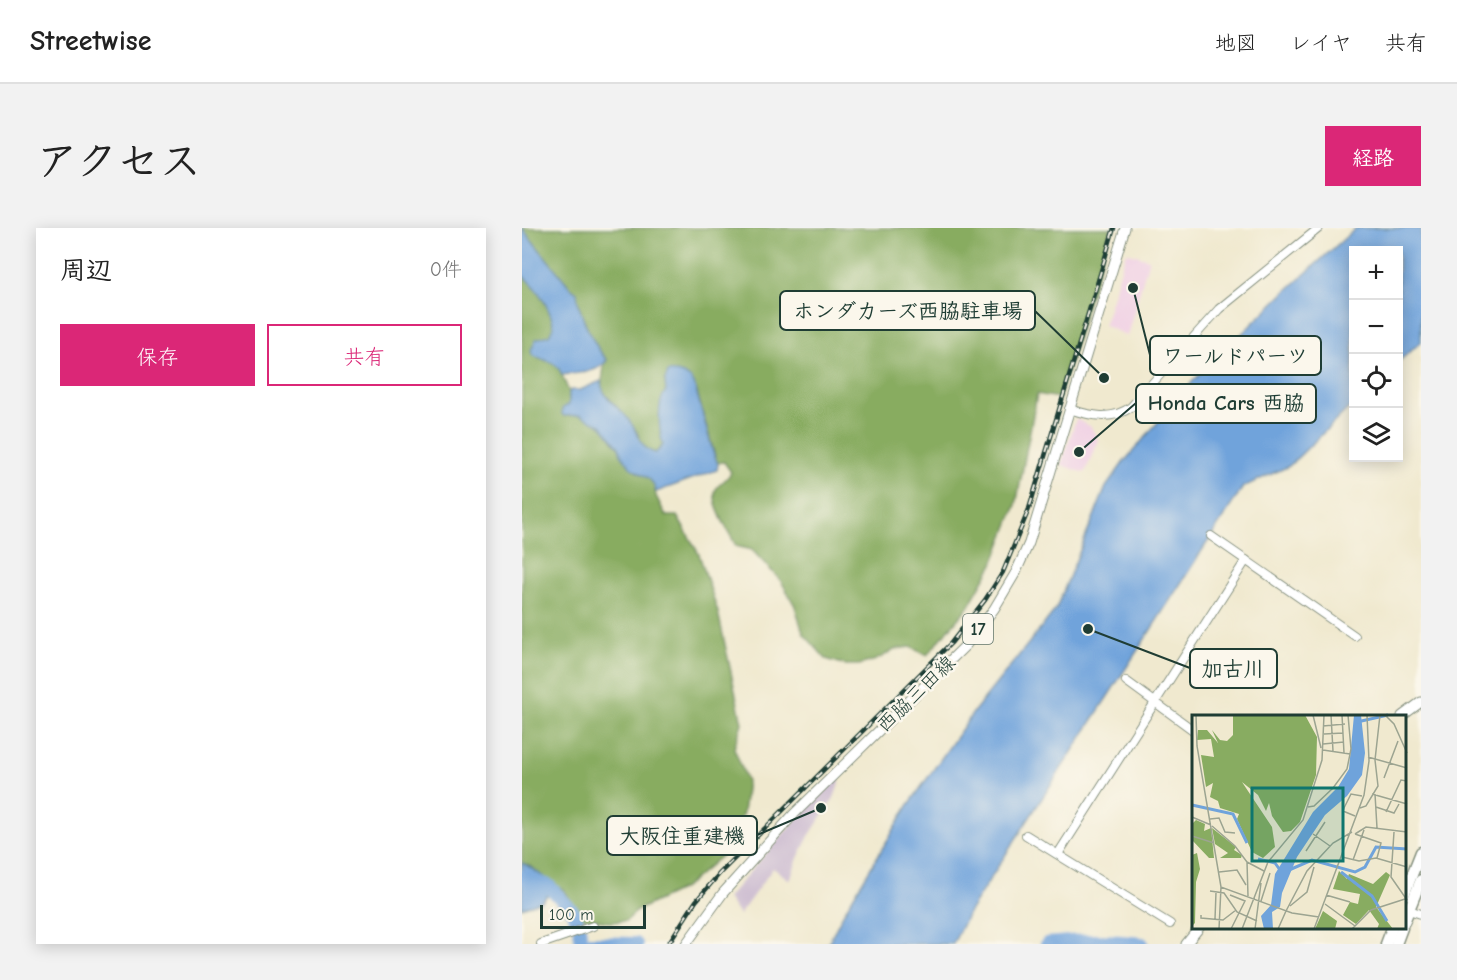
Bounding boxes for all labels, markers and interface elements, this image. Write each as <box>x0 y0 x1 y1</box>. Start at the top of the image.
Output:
text: Streetwise <box>30 25 151 57</box>
text: 地図 <box>1215 31 1257 55</box>
text: レイヤ <box>1290 31 1352 55</box>
text: 共有 <box>1385 31 1427 55</box>
button: 経路 <box>1325 126 1421 186</box>
text: アクセス <box>36 137 201 186</box>
map controls <box>1349 246 1403 462</box>
button: + <box>1349 246 1403 300</box>
text: 周辺 <box>60 256 112 286</box>
text: 0件 <box>430 258 462 281</box>
callout: ホンダカーズ西脇駐車場 <box>780 291 1035 330</box>
text: ホンダカーズ西脇駐車場 <box>793 299 1023 323</box>
button: − <box>1349 300 1403 354</box>
button: 保存 <box>60 324 255 386</box>
button: 共有 <box>267 324 462 386</box>
callout: ワールドパーツ <box>1150 336 1321 375</box>
text: ワールドパーツ <box>1162 344 1308 368</box>
button: locate <box>1349 354 1403 408</box>
callout: Honda Cars 西脇 <box>1136 384 1316 423</box>
text: Honda Cars 西脇 <box>1148 391 1304 415</box>
button: layers <box>1349 408 1403 462</box>
road number: 17 <box>963 614 993 644</box>
callout: 加古川 <box>1190 649 1277 688</box>
street label: 西脇三田線 <box>872 651 960 737</box>
text: 加古川 <box>1202 657 1265 681</box>
inset map <box>1192 715 1406 929</box>
callout: 大阪住重建機 <box>607 816 757 855</box>
text: 大阪住重建機 <box>619 824 745 848</box>
scale bar <box>540 902 646 930</box>
text: 100 m <box>549 906 593 924</box>

